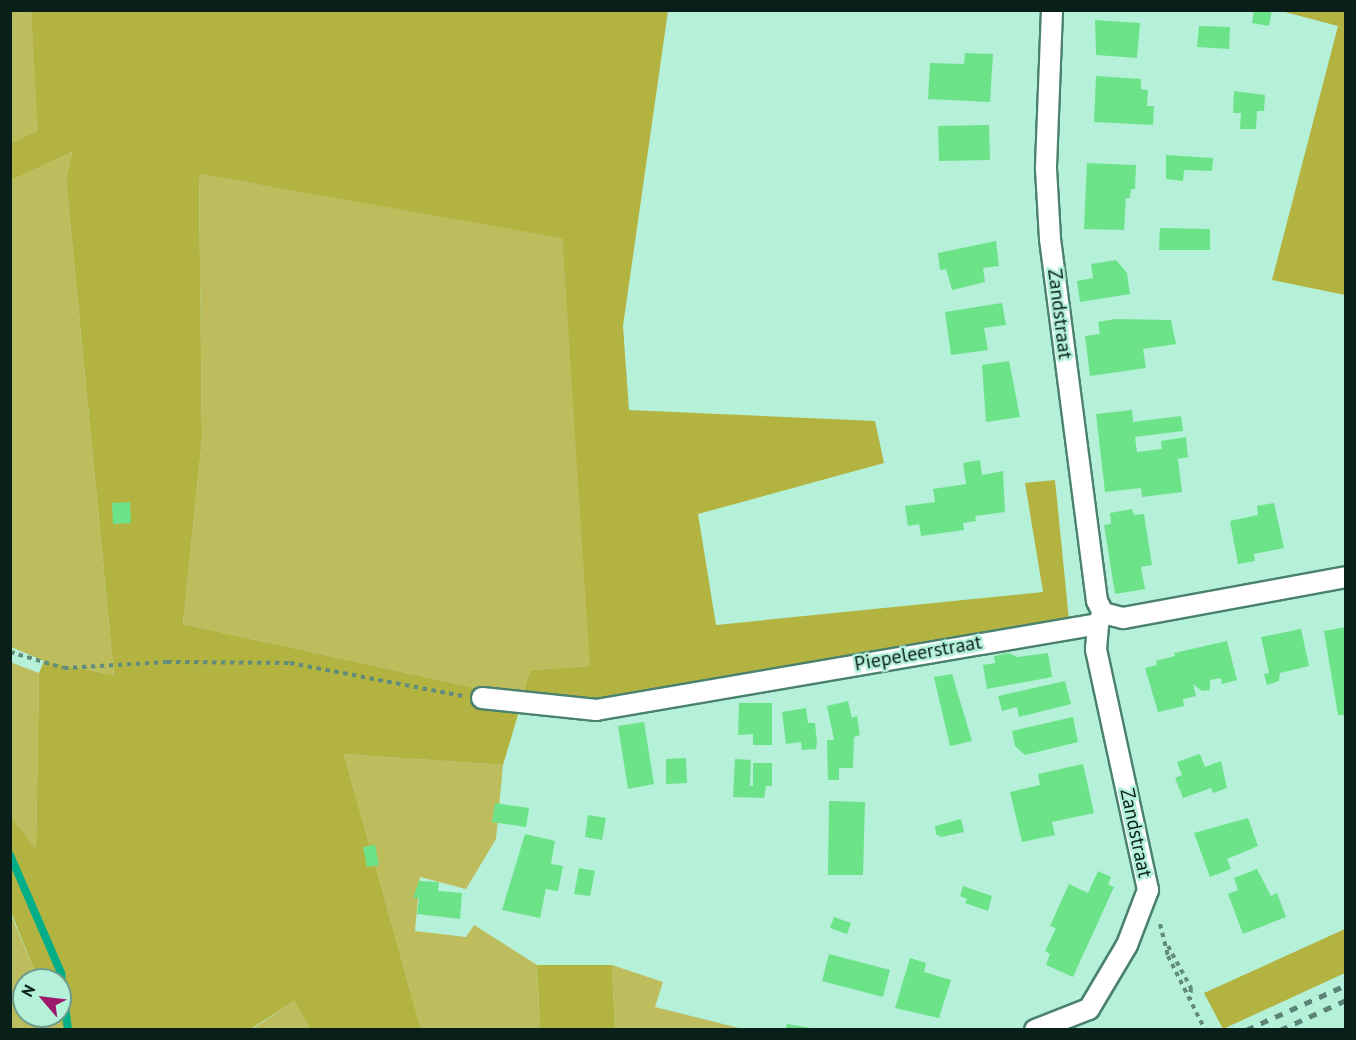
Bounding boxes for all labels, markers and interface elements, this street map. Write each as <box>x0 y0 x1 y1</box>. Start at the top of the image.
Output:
street label: Zandstraat <box>1043 268 1077 360</box>
street label: Piepeleerstraat <box>852 630 984 676</box>
street label: Zandstraat <box>1115 786 1157 880</box>
north arrow <box>12 968 72 1028</box>
text: N <box>17 981 39 1000</box>

